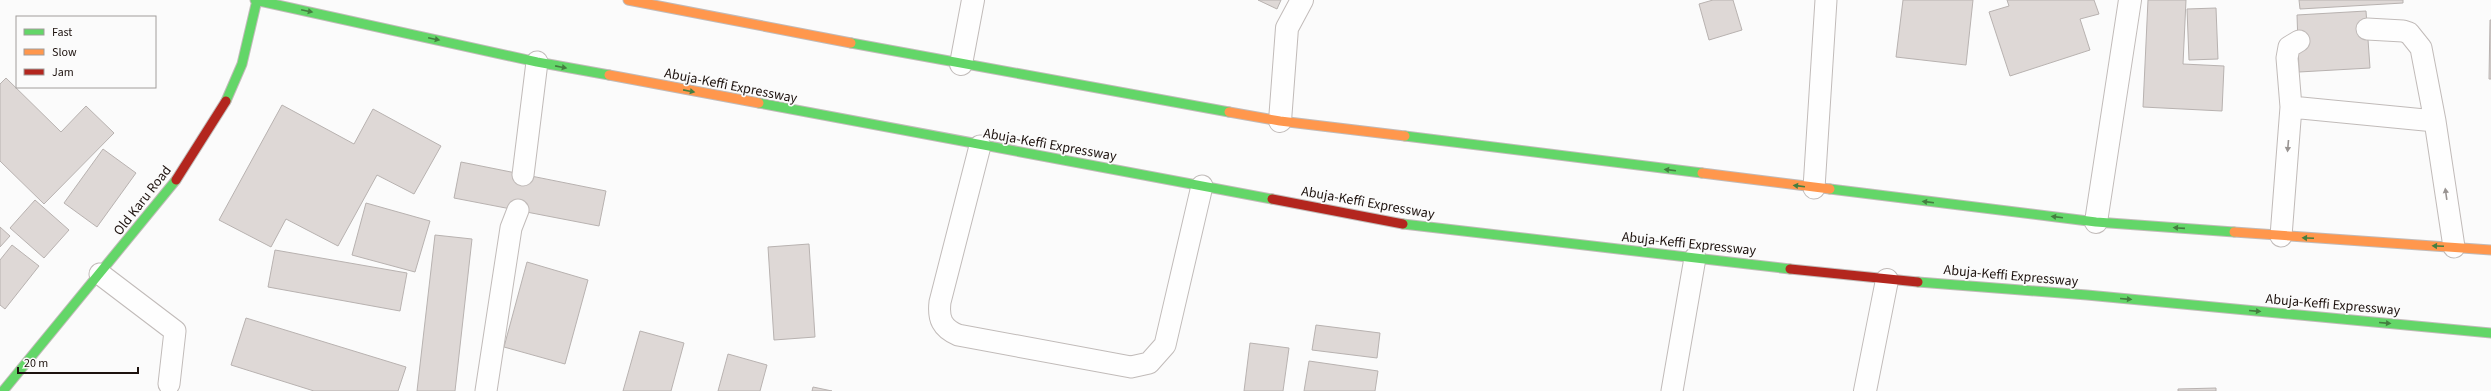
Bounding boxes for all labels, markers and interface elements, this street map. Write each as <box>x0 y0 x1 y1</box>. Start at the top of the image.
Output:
one-way arrow <box>301 9 313 15</box>
legend <box>16 16 156 88</box>
text: Fast <box>52 24 72 41</box>
one-way arrow <box>428 37 440 43</box>
text: Slow <box>52 44 77 61</box>
street label: Abuja-Keffi Expressway <box>663 63 799 109</box>
text: Jam <box>52 64 74 81</box>
one-way arrow <box>555 64 567 70</box>
one-way arrow <box>683 88 695 94</box>
street label: Abuja-Keffi Expressway <box>982 123 1118 167</box>
one-way arrow <box>2285 140 2291 152</box>
street label: Old Karu Road <box>109 161 177 240</box>
one-way arrow <box>1664 167 1676 173</box>
street label: Abuja-Keffi Expressway <box>1300 181 1436 225</box>
one-way arrow <box>1793 183 1805 189</box>
one-way arrow <box>2443 188 2449 200</box>
one-way arrow <box>1922 199 1934 205</box>
one-way arrow <box>2051 214 2063 221</box>
one-way arrow <box>2173 225 2185 232</box>
street label: Abuja-Keffi Expressway <box>1621 227 1757 261</box>
one-way arrow <box>2302 234 2314 241</box>
one-way arrow <box>2432 242 2444 249</box>
street label: Abuja-Keffi Expressway <box>1943 260 2079 292</box>
street label: Abuja-Keffi Expressway <box>2265 289 2401 321</box>
one-way arrow <box>2120 296 2132 302</box>
one-way arrow <box>2249 308 2261 314</box>
one-way arrow <box>2379 320 2391 326</box>
scale bar <box>18 349 138 375</box>
text: 20 m <box>24 355 48 372</box>

